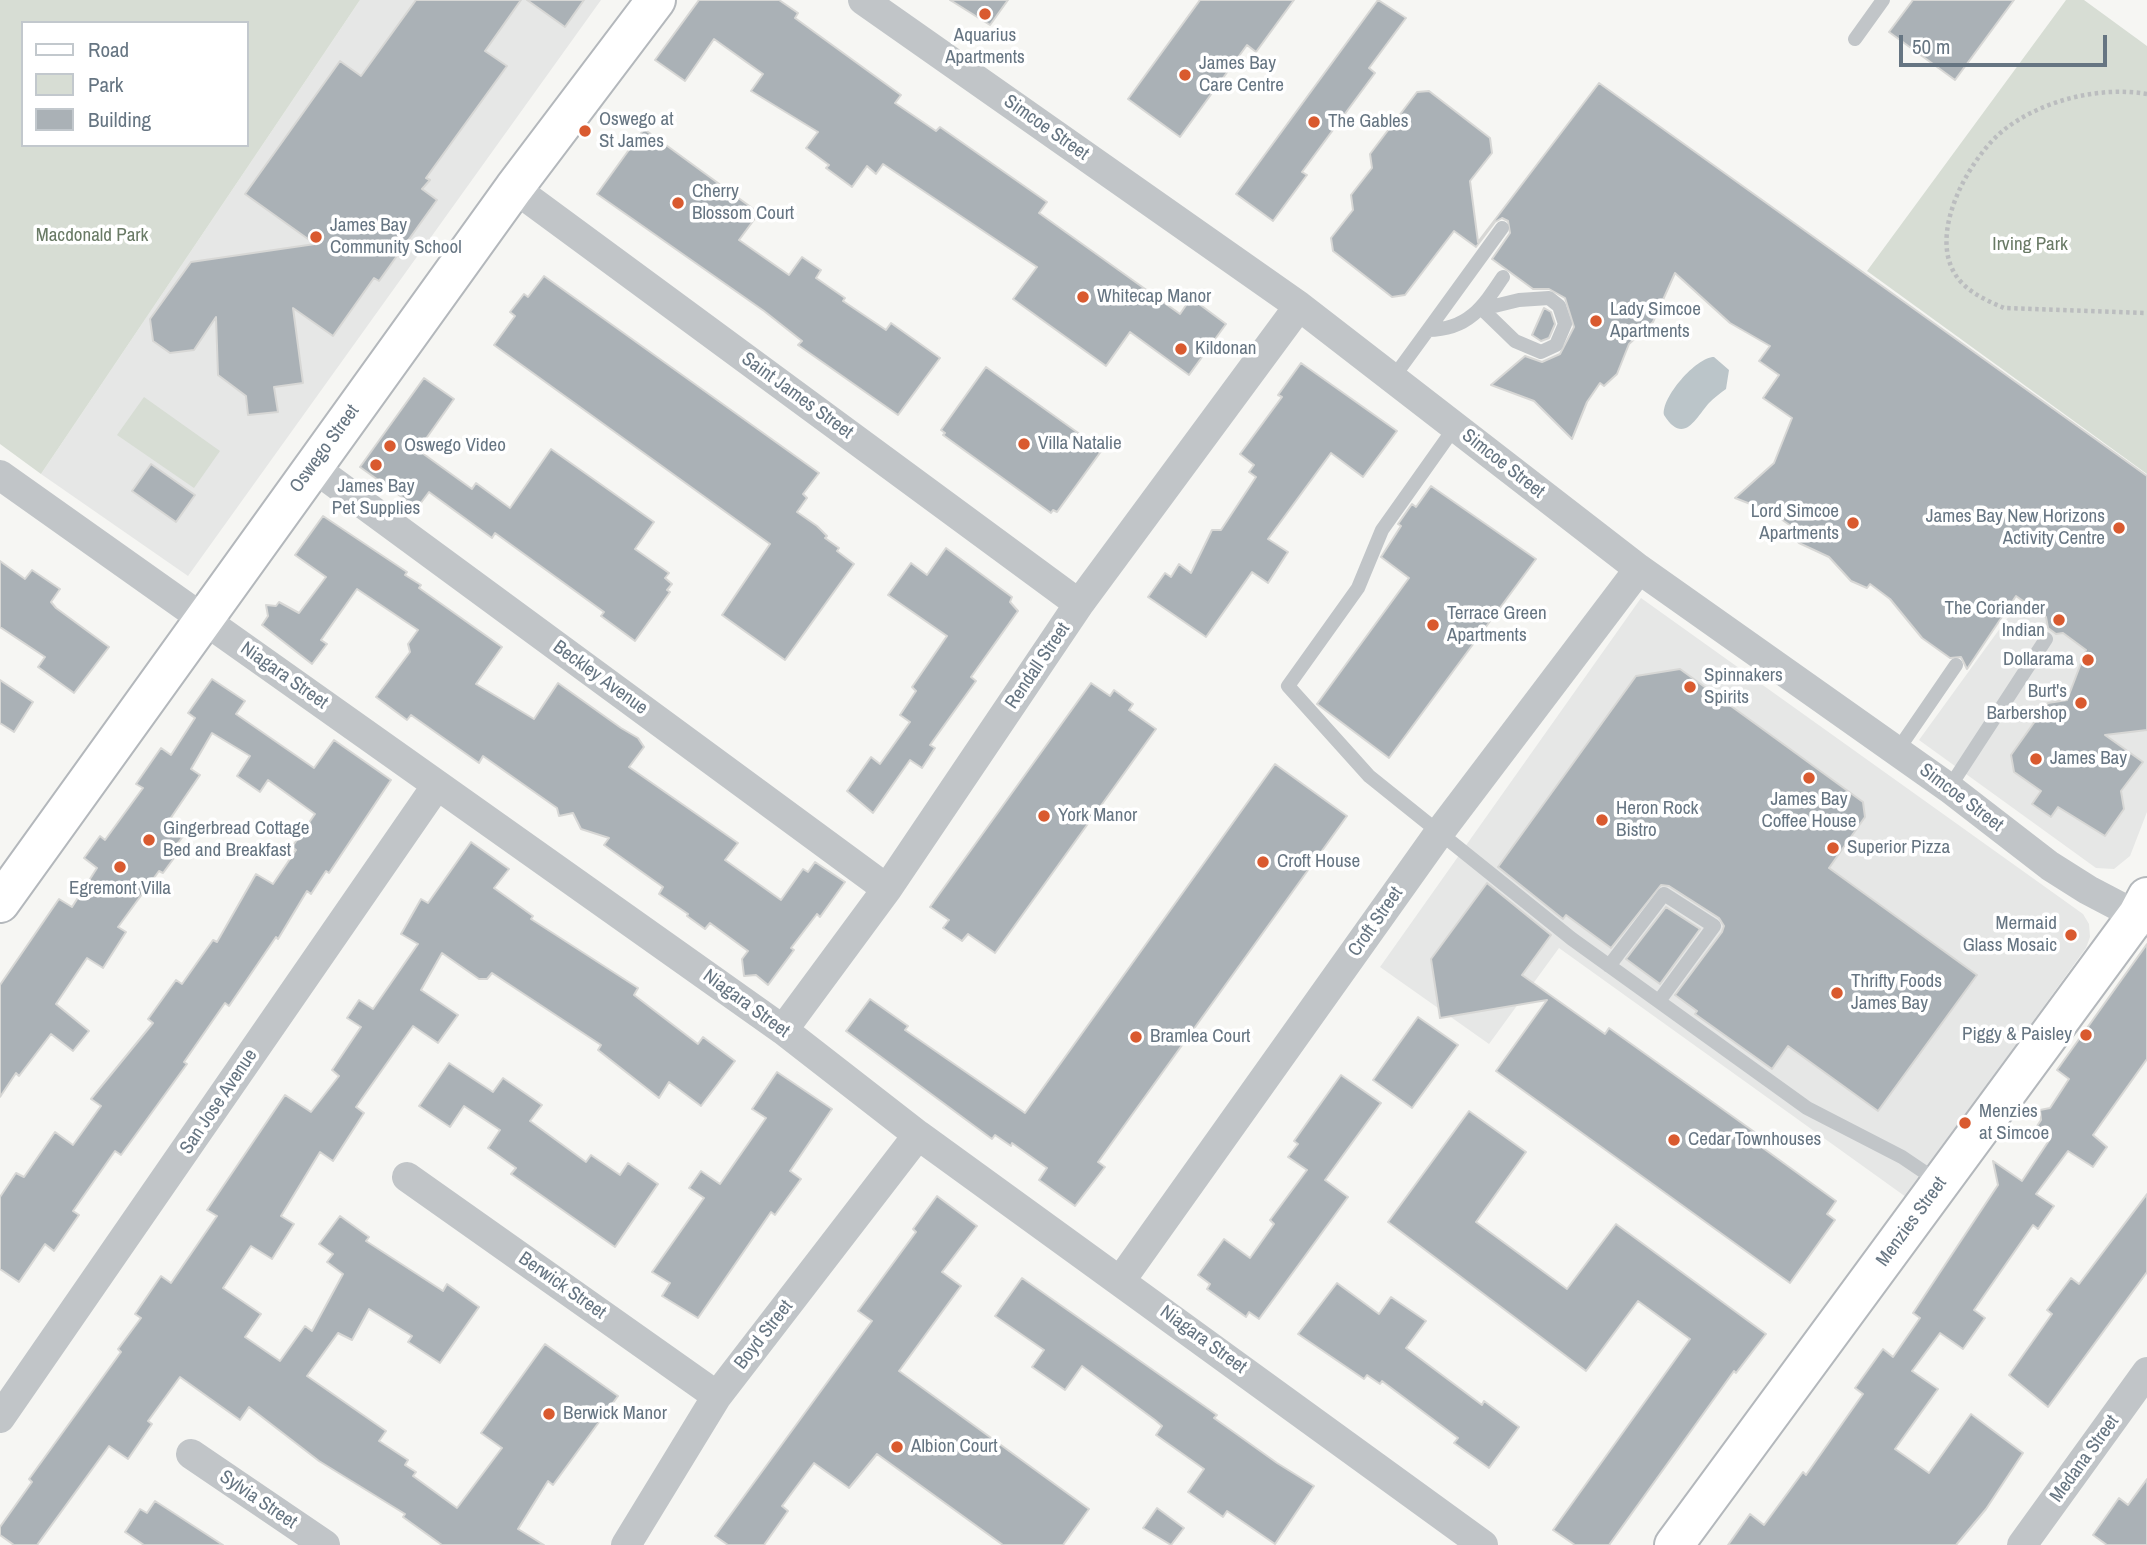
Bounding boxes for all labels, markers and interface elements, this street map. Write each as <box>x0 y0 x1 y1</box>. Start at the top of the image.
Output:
marker: Aquarius Apartments <box>977 6 993 22</box>
legend <box>21 21 248 147</box>
scale bar <box>1902 21 2110 65</box>
place label: Aquarius Apartments <box>945 25 1025 69</box>
text: 50 m <box>1912 32 1950 61</box>
text: Road <box>88 35 129 64</box>
place label: James Bay Care Centre <box>1199 53 1284 97</box>
marker: James Bay Care Centre <box>1177 67 1193 83</box>
text: Park <box>88 70 123 99</box>
street label: Simcoe Street <box>999 90 1093 166</box>
text: Building <box>88 105 151 134</box>
place label: Oswego at St James <box>599 109 673 153</box>
place label: The Gables <box>1328 111 1409 133</box>
marker: The Gables <box>1306 114 1322 130</box>
marker: Oswego at St James <box>577 123 593 139</box>
place label: Cherry Blossom Court <box>692 181 794 225</box>
marker: Cherry Blossom Court <box>670 195 686 211</box>
place label: James Bay Community School <box>330 215 462 259</box>
park label: Macdonald Park <box>36 225 148 247</box>
marker: James Bay Community School <box>308 229 324 245</box>
park label: Irving Park <box>1992 234 2068 256</box>
place label: Whitecap Manor <box>1097 286 1211 308</box>
marker: Whitecap Manor <box>1075 289 1091 305</box>
place label: Lady Simcoe Apartments <box>1610 299 1701 343</box>
marker: Lady Simcoe Apartments <box>1588 313 1604 329</box>
place label: Kildonan <box>1195 338 1257 360</box>
marker: Kildonan <box>1173 341 1189 357</box>
street label: Saint James Street <box>737 348 857 444</box>
street label: Oswego Street <box>285 401 365 497</box>
street label: Simcoe Street <box>1457 425 1549 503</box>
place label: Villa Natalie <box>1038 433 1122 455</box>
place label: Oswego Video <box>404 435 506 457</box>
marker: Villa Natalie <box>1016 436 1032 452</box>
marker: Oswego Video <box>382 438 398 454</box>
marker: James Bay Pet Supplies <box>368 457 384 473</box>
place label: James Bay Pet Supplies <box>332 476 420 520</box>
place label: Lord Simcoe Apartments <box>1751 501 1839 545</box>
place label: James Bay New Horizons Activity Centre <box>1926 506 2105 550</box>
marker: Lord Simcoe Apartments <box>1845 515 1861 531</box>
marker: James Bay New Horizons Activity Centre <box>2111 520 2127 536</box>
place label: The Coriander Indian <box>1945 598 2045 642</box>
place label: Terrace Green Apartments <box>1447 603 1547 647</box>
marker: The Coriander Indian <box>2051 612 2067 628</box>
marker: Terrace Green Apartments <box>1425 617 1441 633</box>
street label: Rendall Street <box>1001 619 1075 713</box>
street label: Beckley Avenue <box>548 636 652 720</box>
street label: Niagara Street <box>236 638 332 714</box>
place label: Dollarama <box>2003 649 2074 671</box>
marker: Dollarama <box>2080 652 2096 668</box>
place label: Spinnakers Spirits <box>1704 665 1783 709</box>
marker: Spinnakers Spirits <box>1682 679 1698 695</box>
place label: Burt's Barbershop <box>1986 681 2067 725</box>
marker: Burt's Barbershop <box>2073 695 2089 711</box>
place label: James Bay <box>2050 748 2127 770</box>
marker: James Bay <box>2028 751 2044 767</box>
street label: Simcoe Street <box>1915 759 2007 837</box>
marker: James Bay Coffee House <box>1801 770 1817 786</box>
place label: James Bay Coffee House <box>1762 789 1856 833</box>
place label: Heron Rock Bistro <box>1616 798 1698 842</box>
place label: York Manor <box>1058 805 1137 827</box>
marker: York Manor <box>1036 808 1052 824</box>
marker: Heron Rock Bistro <box>1594 812 1610 828</box>
place label: Gingerbread Cottage Bed and Breakfast <box>163 818 309 862</box>
marker: Gingerbread Cottage Bed and Breakfast <box>141 832 157 848</box>
place label: Superior Pizza <box>1847 837 1950 859</box>
marker: Superior Pizza <box>1825 840 1841 856</box>
place label: Croft House <box>1277 851 1360 873</box>
marker: Croft House <box>1255 854 1271 870</box>
marker: Egremont Villa <box>112 859 128 875</box>
place label: Egremont Villa <box>69 878 171 900</box>
street label: Croft Street <box>1344 883 1408 961</box>
place label: Mermaid Glass Mosaic <box>1963 913 2057 957</box>
marker: Mermaid Glass Mosaic <box>2063 927 2079 943</box>
street label: Niagara Street <box>698 965 794 1043</box>
place label: Thrifty Foods James Bay <box>1851 971 1942 1015</box>
marker: Thrifty Foods James Bay <box>1829 985 1845 1001</box>
place label: Piggy & Paisley <box>1962 1024 2072 1046</box>
place label: Bramlea Court <box>1150 1026 1250 1048</box>
marker: Piggy & Paisley <box>2078 1027 2094 1043</box>
marker: Bramlea Court <box>1128 1029 1144 1045</box>
street label: San Jose Avenue <box>175 1045 263 1159</box>
place label: Menzies at Simcoe <box>1979 1101 2049 1145</box>
marker: Menzies at Simcoe <box>1957 1115 1973 1131</box>
place label: Cedar Townhouses <box>1688 1129 1821 1151</box>
marker: Cedar Townhouses <box>1666 1132 1682 1148</box>
street label: Menzies Street <box>1872 1173 1952 1271</box>
street label: Berwick Street <box>514 1248 610 1324</box>
street label: Boyd Street <box>730 1296 798 1374</box>
street label: Niagara Street <box>1155 1301 1251 1379</box>
place label: Berwick Manor <box>563 1403 667 1425</box>
marker: Berwick Manor <box>541 1406 557 1422</box>
street label: Medana Street <box>2046 1411 2124 1507</box>
place label: Albion Court <box>911 1436 998 1458</box>
marker: Albion Court <box>889 1439 905 1455</box>
street label: Sylvia Street <box>215 1466 301 1534</box>

